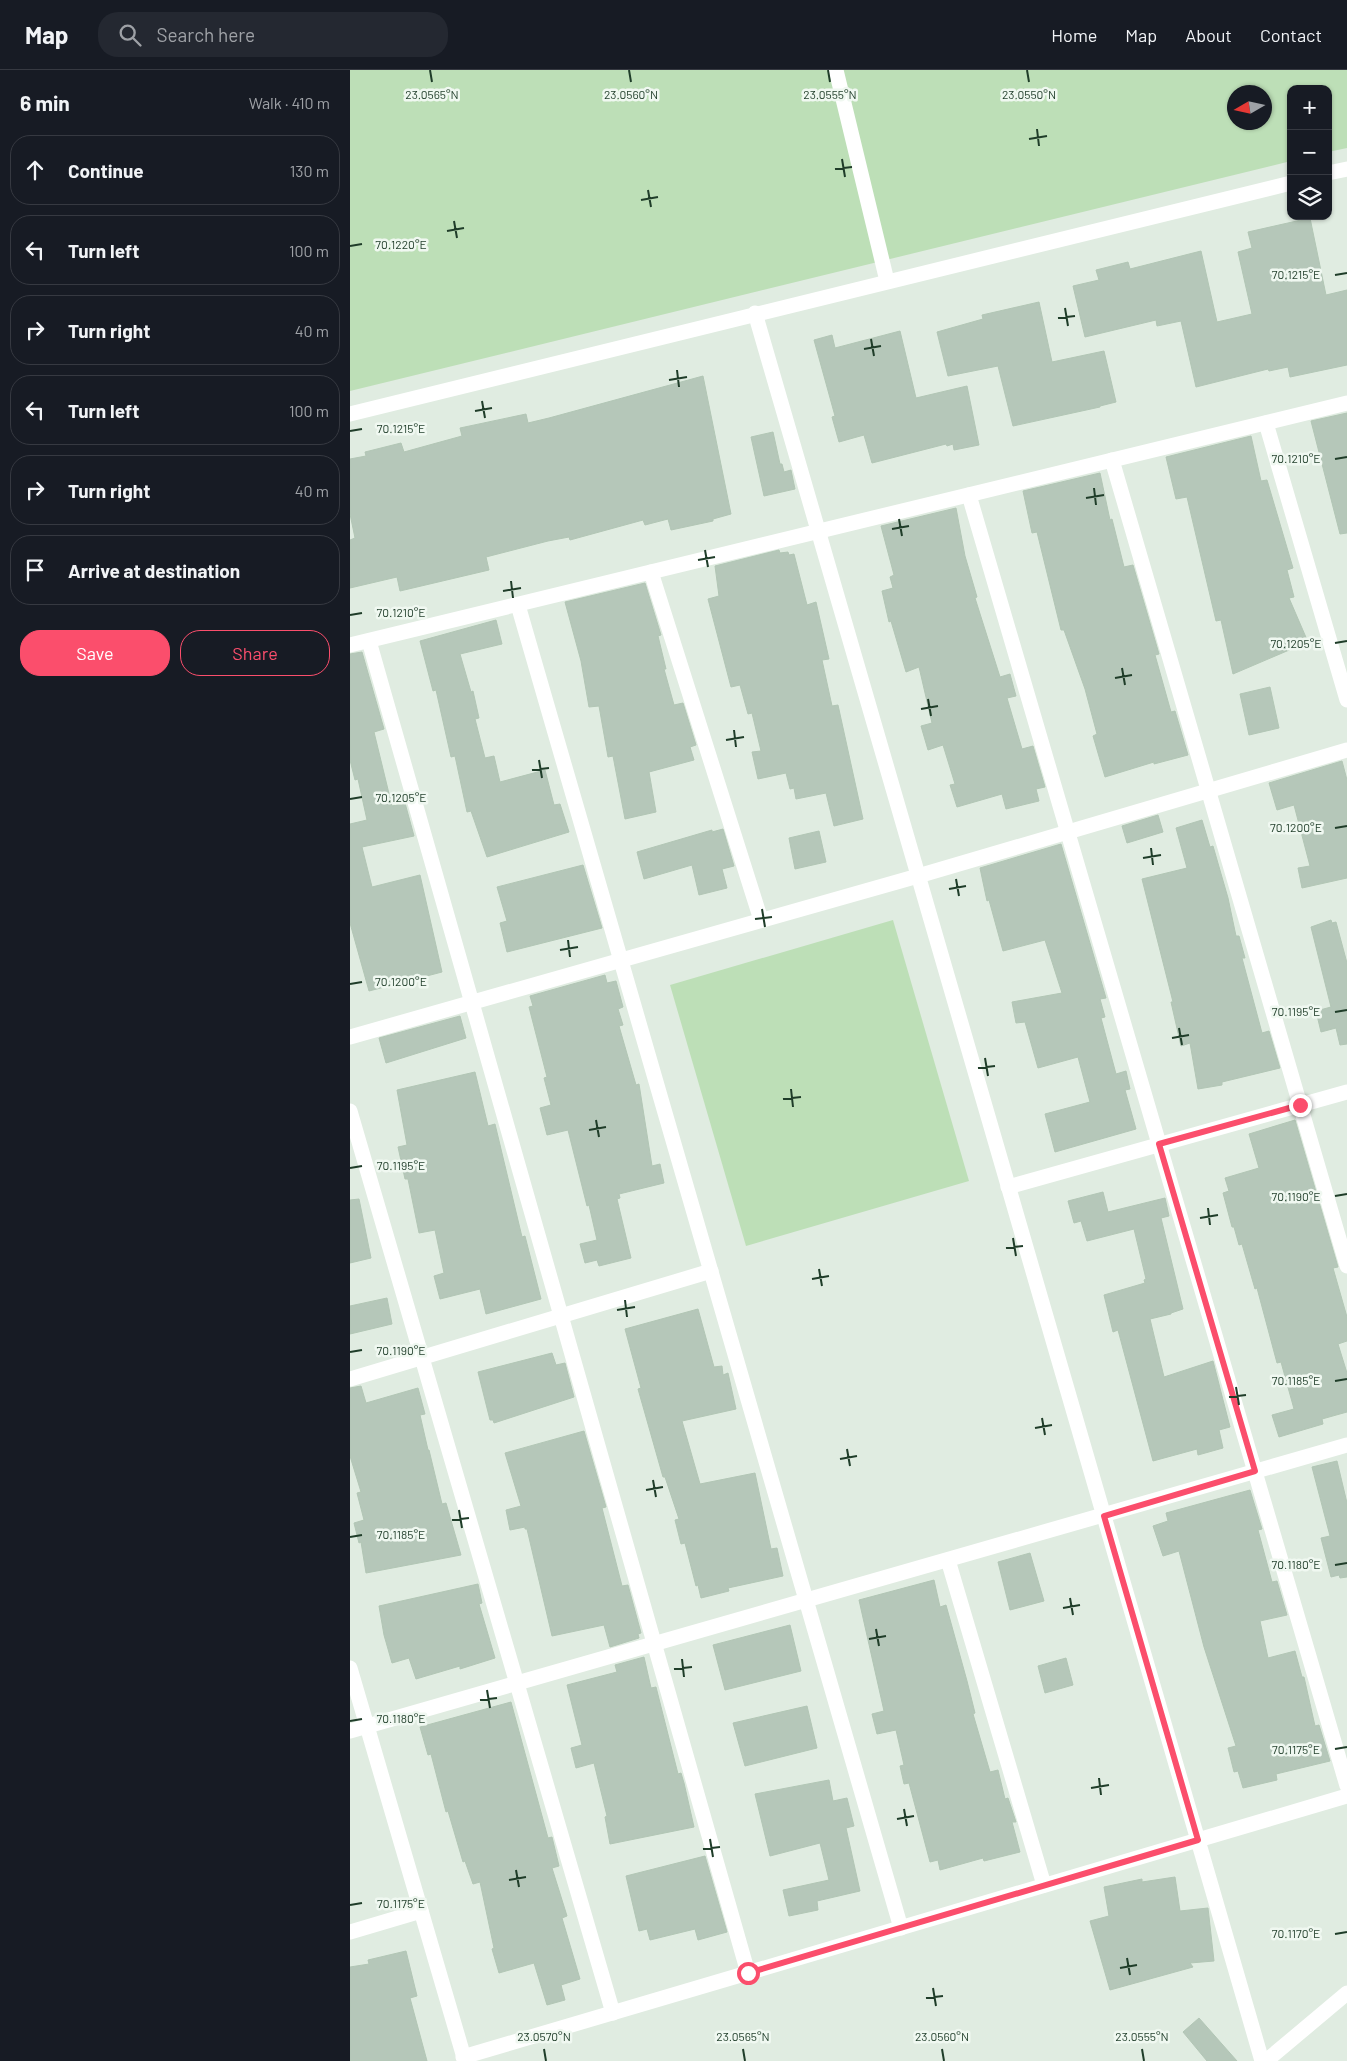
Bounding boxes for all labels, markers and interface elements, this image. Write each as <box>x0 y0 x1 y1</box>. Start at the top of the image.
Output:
search box <box>98 12 448 57</box>
text: Map <box>25 20 68 49</box>
icon: search <box>116 21 144 49</box>
text: Search here <box>156 23 255 46</box>
text: Home <box>1051 24 1097 46</box>
text: Map <box>1125 24 1157 46</box>
text: About <box>1185 24 1232 46</box>
text: Contact <box>1260 24 1322 46</box>
north arrow <box>1227 85 1272 130</box>
map controls <box>1287 85 1332 220</box>
button: + <box>1287 85 1332 130</box>
text: 23.0565°N <box>405 87 459 101</box>
text: 23.0560°N <box>604 87 658 101</box>
text: 23.0555°N <box>803 87 857 101</box>
text: 23.0550°N <box>1002 87 1056 101</box>
text: 6 min <box>20 90 70 115</box>
text: Walk · 410 m <box>249 93 330 112</box>
button: − <box>1287 130 1332 175</box>
icon: ahead <box>21 156 49 184</box>
text: Continue <box>68 159 144 182</box>
text: 130 m <box>290 161 329 180</box>
button: layers <box>1287 175 1332 220</box>
icon: left <box>21 236 49 264</box>
text: 70.1220°E <box>375 237 427 251</box>
text: Turn left <box>68 239 139 262</box>
text: 100 m <box>289 241 329 260</box>
text: 70.1215°E <box>1272 267 1320 281</box>
icon: right <box>21 316 49 344</box>
text: Turn right <box>68 319 150 342</box>
text: 40 m <box>295 321 329 340</box>
icon: left <box>21 396 49 424</box>
text: Turn left <box>68 399 139 422</box>
text: 100 m <box>289 401 329 420</box>
text: 70.1215°E <box>377 421 425 435</box>
text: 70.1210°E <box>1271 451 1321 465</box>
icon: right <box>21 476 49 504</box>
text: Turn right <box>68 479 150 502</box>
text: 40 m <box>295 481 329 500</box>
icon: arrive <box>21 556 49 584</box>
text: Arrive at destination <box>68 559 240 582</box>
text: 70.1210°E <box>376 605 426 619</box>
button: Save <box>20 630 170 676</box>
button: Share <box>180 630 330 676</box>
text: 70.1205°E <box>1270 636 1322 650</box>
text: 70.1205°E <box>375 790 427 804</box>
text: 70.1200°E <box>1270 820 1322 834</box>
text: 70.1200°E <box>375 974 427 988</box>
text: 70.1195°E <box>1272 1004 1320 1018</box>
route end <box>1289 1094 1312 1117</box>
text: 70.1195°E <box>377 1158 425 1172</box>
text: 70.1190°E <box>1271 1189 1321 1203</box>
text: 70.1190°E <box>376 1343 426 1357</box>
text: 70.1185°E <box>1272 1373 1320 1387</box>
text: 70.1185°E <box>377 1527 425 1541</box>
text: 70.1180°E <box>1271 1557 1321 1571</box>
text: 70.1180°E <box>376 1711 426 1725</box>
text: 70.1175°E <box>1272 1742 1320 1756</box>
text: 70.1175°E <box>377 1896 425 1910</box>
text: 70.1170°E <box>1272 1926 1320 1940</box>
route start <box>737 1962 760 1985</box>
text: 23.0570°N <box>517 2029 571 2043</box>
text: 23.0565°N <box>716 2029 770 2043</box>
text: 23.0560°N <box>915 2029 969 2043</box>
text: 23.0555°N <box>1115 2029 1169 2043</box>

